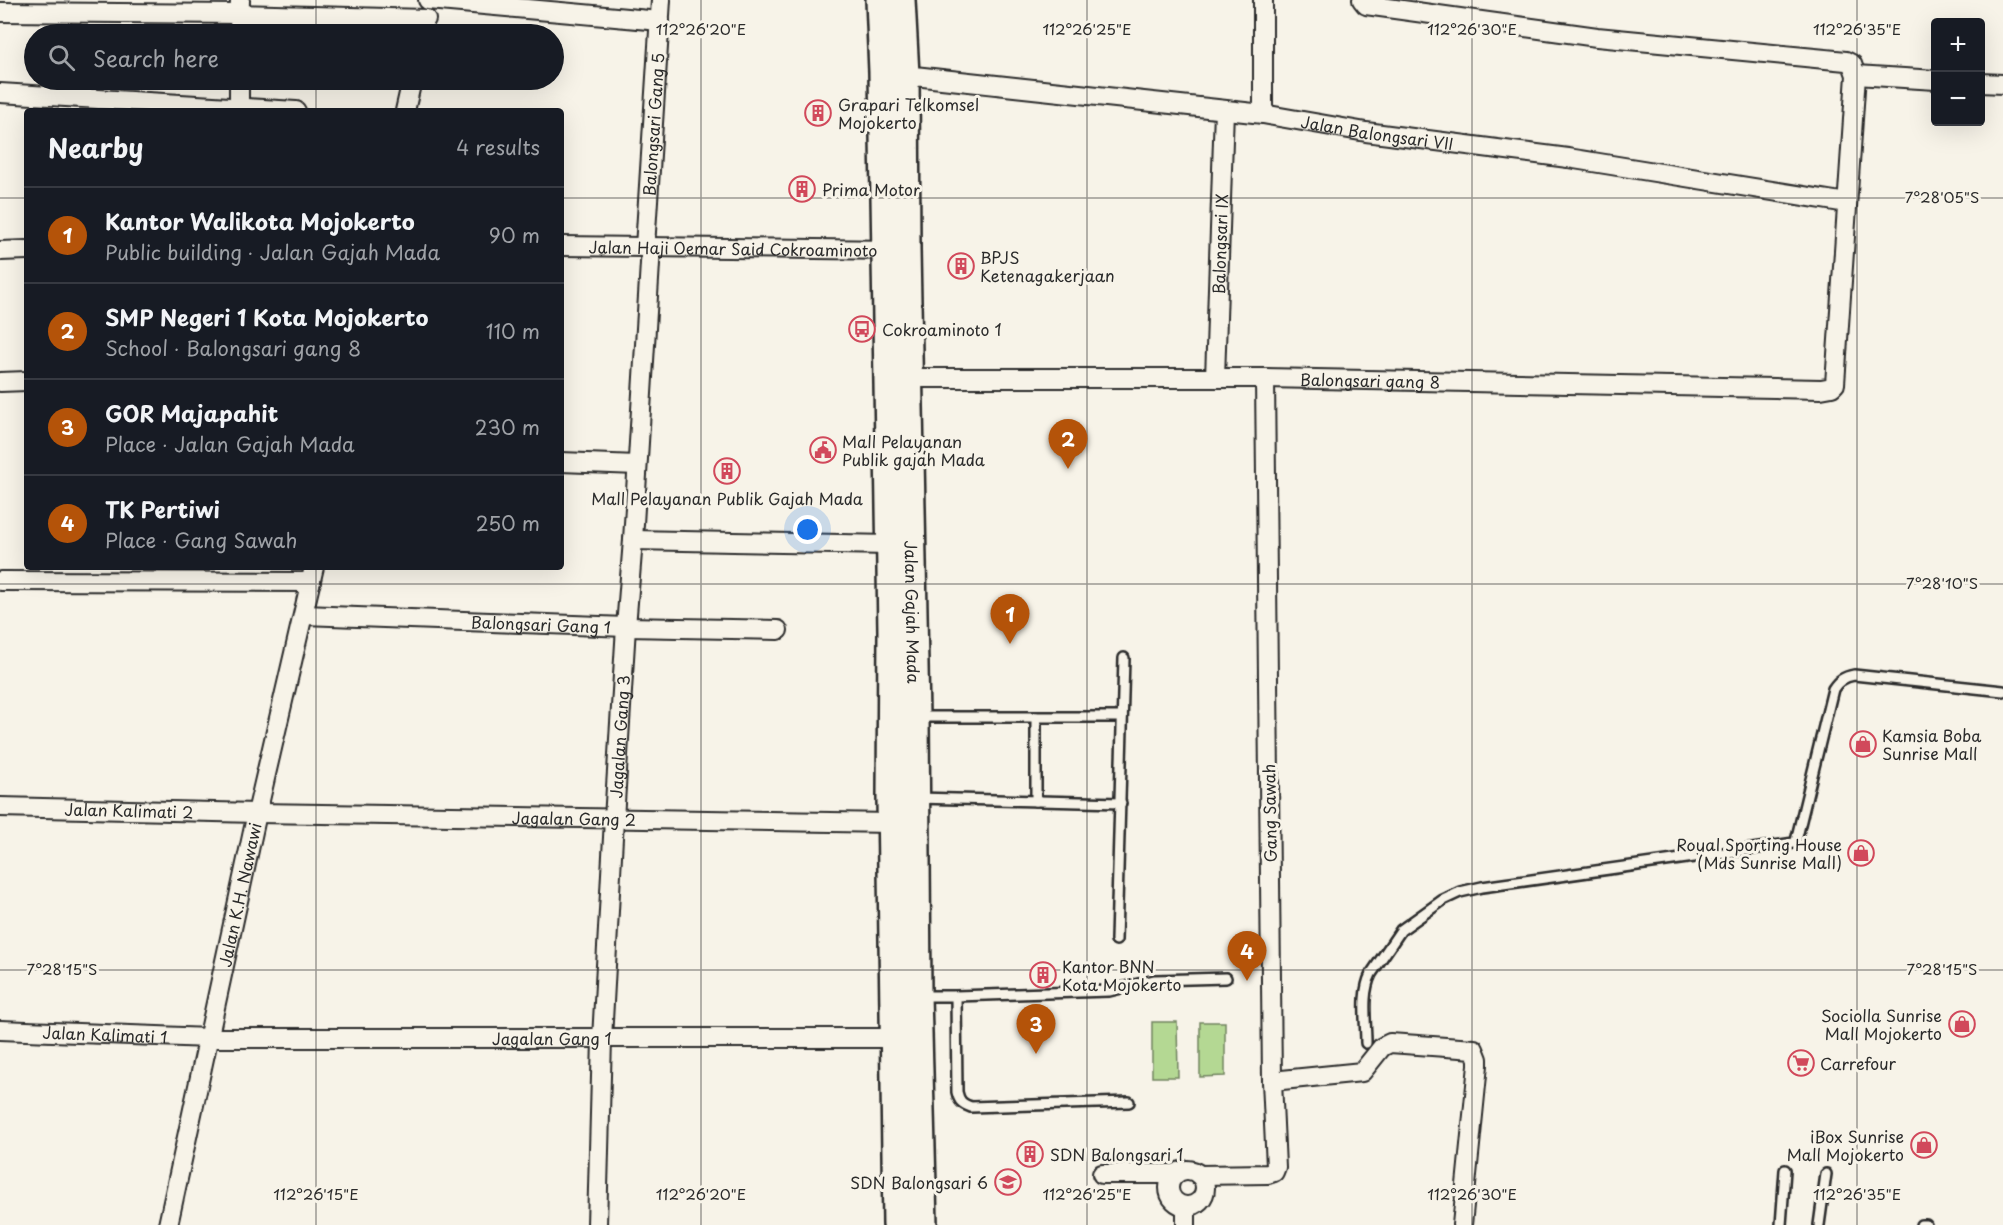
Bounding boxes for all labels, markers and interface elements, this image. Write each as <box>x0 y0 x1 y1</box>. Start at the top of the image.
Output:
text: 112°26'20"E <box>656 17 746 40</box>
text: 112°26'25"E <box>1043 17 1131 40</box>
text: 112°26'30"E <box>1427 17 1517 40</box>
text: 112°26'35"E <box>1813 17 1901 40</box>
map controls <box>1931 18 1985 126</box>
button: + <box>1931 18 1985 72</box>
search box <box>24 24 564 90</box>
icon: search <box>45 41 78 74</box>
text: Search here <box>93 41 219 74</box>
street label: Balongsari Gang 5 <box>636 52 670 197</box>
button: − <box>1931 72 1985 126</box>
place label: Grapari Telkomsel Mojokerto <box>838 92 979 134</box>
building icon: Grapari Telkomsel Mojokerto <box>803 98 833 128</box>
street label: Jalan Balongsari VII <box>1299 109 1455 155</box>
text: Nearby <box>48 128 143 167</box>
text: 4 results <box>456 132 540 162</box>
building icon: Prima Motor <box>787 174 817 204</box>
place label: Prima Motor <box>822 177 920 201</box>
text: 7°28'05"S <box>1905 185 1979 208</box>
street label: Balongsari IX <box>1206 193 1233 295</box>
text: Kantor Walikota Mojokerto <box>105 204 415 237</box>
text: 1 <box>63 220 72 250</box>
text: 90 m <box>489 220 540 250</box>
street label: Jalan Haji Oemar Said Cokroaminoto <box>588 234 878 262</box>
text: Public building · Jalan Gajah Mada <box>105 237 440 267</box>
place label: BPJS Ketenagakerjaan <box>980 245 1115 287</box>
building icon: BPJS Ketenagakerjaan <box>946 251 976 281</box>
text: SMP Negeri 1 Kota Mojokerto <box>105 300 428 333</box>
bus stop icon: Cokroaminoto 1 <box>847 314 877 344</box>
text: 2 <box>60 316 75 346</box>
text: 110 m <box>486 316 540 346</box>
place label: Cokroaminoto 1 <box>882 317 1002 341</box>
text: School · Balongsari gang 8 <box>105 333 361 363</box>
street label: Balongsari gang 8 <box>1300 367 1440 393</box>
text: GOR Majapahit <box>105 396 278 429</box>
text: 3 <box>61 412 74 442</box>
text: 230 m <box>475 412 540 442</box>
pin: 2 <box>1048 420 1088 469</box>
text: Place · Jalan Gajah Mada <box>105 429 355 459</box>
place label: Mall Pelayanan Publik gajah Mada <box>842 429 985 471</box>
public building icon: Mall Pelayanan Publik gajah Mada <box>808 435 838 465</box>
building icon: Mall Pelayanan Publik Gajah Mada <box>712 456 742 486</box>
place label: Mall Pelayanan Publik Gajah Mada <box>591 486 863 510</box>
text: TK Pertiwi <box>105 492 220 525</box>
text: 4 <box>61 508 74 538</box>
text: 250 m <box>476 508 540 538</box>
your location <box>793 515 822 544</box>
text: Place · Gang Sawah <box>105 525 298 555</box>
street label: Jalan Gajah Mada <box>900 540 926 684</box>
text: 7°28'10"S <box>1906 571 1978 594</box>
pin: 1 <box>990 594 1030 644</box>
street label: Balongsari Gang 1 <box>470 609 611 638</box>
street label: Jagalan Gang 3 <box>603 674 635 799</box>
place label: Kamsia Boba Sunrise Mall <box>1882 723 1981 765</box>
shop icon: Kamsia Boba Sunrise Mall <box>1848 729 1878 759</box>
street label: Gang Sawah <box>1256 763 1282 863</box>
street label: Jalan Kalimati 2 <box>64 797 194 824</box>
street label: Jagalan Gang 2 <box>512 805 636 831</box>
street label: Jalan K.H. Nawawi <box>212 820 267 969</box>
place label: Royal Sporting House (Mds Sunrise Mall) <box>1676 832 1842 874</box>
shop icon: Royal Sporting House (Mds Sunrise Mall) <box>1846 838 1876 868</box>
pin: 4 <box>1228 932 1266 981</box>
place label: Kantor BNN Kota Mojokerto <box>1062 954 1181 996</box>
text: 7°28'15"S <box>27 957 97 980</box>
text: 7°28'15"S <box>1907 957 1977 980</box>
building icon: Kantor BNN Kota Mojokerto <box>1028 960 1058 990</box>
place label: Sociolla Sunrise Mall Mojokerto <box>1821 1003 1942 1045</box>
pin: 3 <box>1016 1004 1056 1054</box>
shop icon: Sociolla Sunrise Mall Mojokerto <box>1947 1009 1977 1039</box>
street label: Jalan Kalimati 1 <box>42 1020 168 1048</box>
street label: Jagalan Gang 1 <box>492 1026 612 1050</box>
supermarket icon: Carrefour <box>1786 1048 1816 1078</box>
place label: Carrefour <box>1820 1051 1897 1075</box>
place label: iBox Sunrise Mall Mojokerto <box>1787 1124 1904 1166</box>
shop icon: iBox Sunrise Mall Mojokerto <box>1909 1130 1939 1160</box>
building icon: SDN Balongsari 1 <box>1015 1139 1045 1169</box>
place label: SDN Balongsari 1 <box>1050 1142 1183 1166</box>
school or university icon: SDN Balongsari 6 <box>993 1167 1023 1197</box>
place label: SDN Balongsari 6 <box>850 1170 988 1194</box>
text: 112°26'15"E <box>273 1182 359 1205</box>
text: 112°26'20"E <box>656 1182 746 1205</box>
text: 112°26'25"E <box>1043 1182 1131 1205</box>
text: 112°26'30"E <box>1427 1182 1517 1205</box>
text: 112°26'35"E <box>1813 1182 1901 1205</box>

